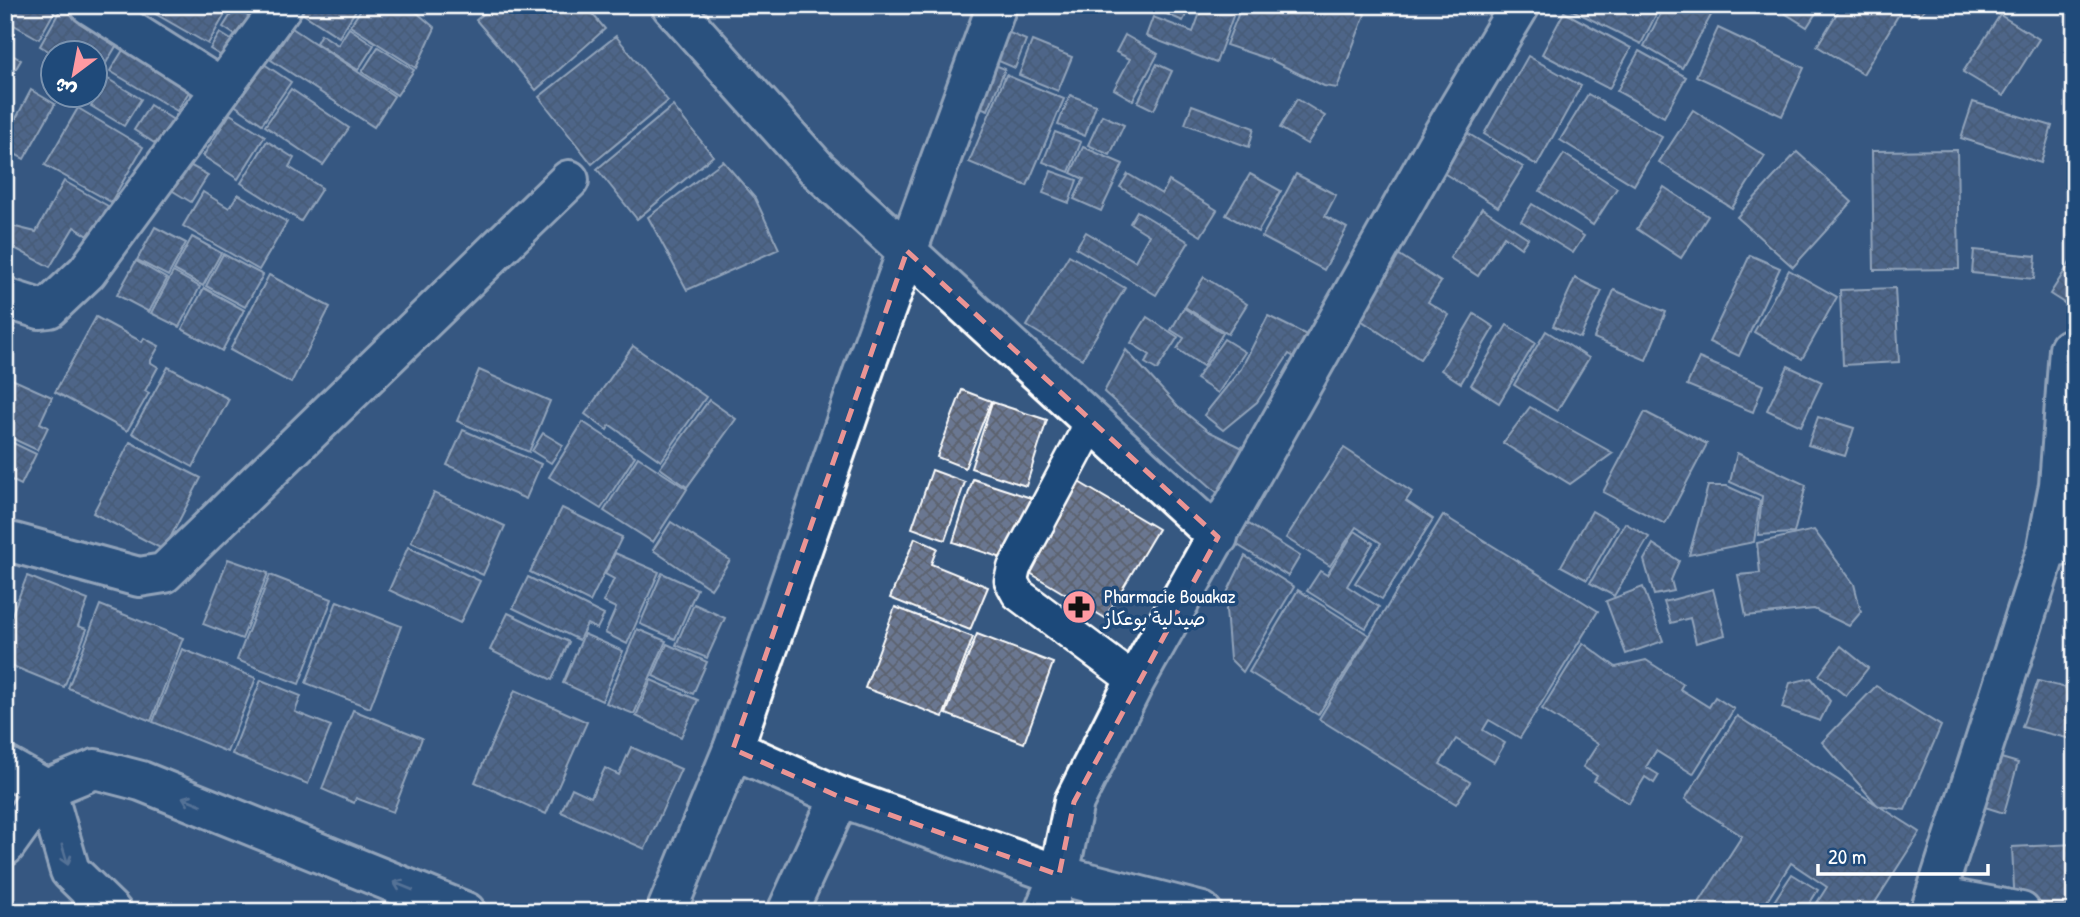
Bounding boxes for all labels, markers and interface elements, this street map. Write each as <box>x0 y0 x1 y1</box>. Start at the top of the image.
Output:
north arrow <box>38 38 108 108</box>
text: ش <box>49 72 81 105</box>
place label: Pharmacie Bouakaz صيدلية بوعكاز <box>1102 583 1236 631</box>
pharmacy icon: Pharmacie Bouakaz صيدلية بوعكاز <box>1060 588 1098 626</box>
one-way arrow <box>181 794 203 807</box>
scale bar <box>1818 833 1987 877</box>
text: 20 m <box>1828 842 1866 871</box>
one-way arrow <box>60 843 73 865</box>
one-way arrow <box>392 879 414 892</box>

